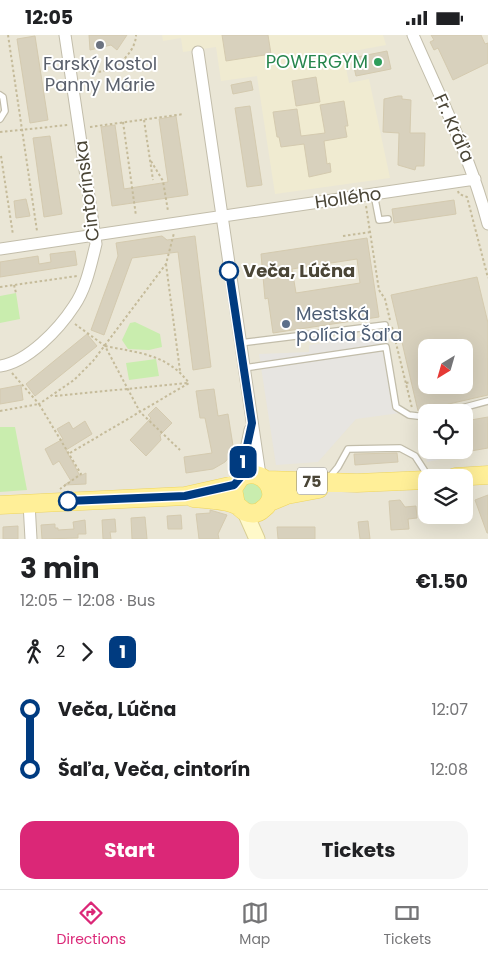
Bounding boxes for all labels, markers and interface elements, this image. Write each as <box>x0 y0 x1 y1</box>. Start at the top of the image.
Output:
text: 12:05 <box>25 4 73 31</box>
marker: Farský kostol Panny Márie <box>94 39 106 51</box>
place label: POWERGYM <box>266 49 368 74</box>
place label: Farský kostol Panny Márie <box>43 51 157 97</box>
marker: POWERGYM <box>372 56 384 68</box>
street label: Fr. Kráľa <box>428 89 481 166</box>
street label: Cintorínska <box>68 139 105 243</box>
street label: Hollého <box>313 180 383 215</box>
place label: Veča, Lúčna <box>243 258 355 283</box>
marker: Veča, Lúčna <box>219 261 239 281</box>
place label: Mestská polícia Šaľa <box>296 301 402 347</box>
marker: Mestská polícia Šaľa <box>280 318 292 330</box>
north arrow <box>418 339 472 394</box>
map controls <box>418 339 473 524</box>
button: locate <box>418 404 473 459</box>
line badge: 1 <box>227 446 259 478</box>
text: 1 <box>240 449 246 474</box>
road number: 75 <box>297 467 327 495</box>
button: layers <box>418 469 473 524</box>
unlabelled marker <box>58 491 78 511</box>
text: 3 min <box>20 549 100 588</box>
text: €1.50 <box>416 568 468 595</box>
text: 12:05 – 12:08 · Bus <box>20 589 155 612</box>
icon: walk <box>20 638 48 666</box>
icon: forward <box>73 638 101 666</box>
text: 1 <box>119 639 126 664</box>
text: 2 <box>56 640 65 663</box>
text: Veča, Lúčna <box>58 696 177 723</box>
text: 12:07 <box>431 698 468 721</box>
text: Šaľa, Veča, cintorín <box>58 756 250 783</box>
text: 12:08 <box>430 758 468 781</box>
button: Start <box>20 821 239 879</box>
button: Tickets <box>249 821 468 879</box>
tab: Directions <box>57 899 126 950</box>
tab: Map <box>239 899 270 950</box>
tab: Tickets <box>384 899 431 950</box>

